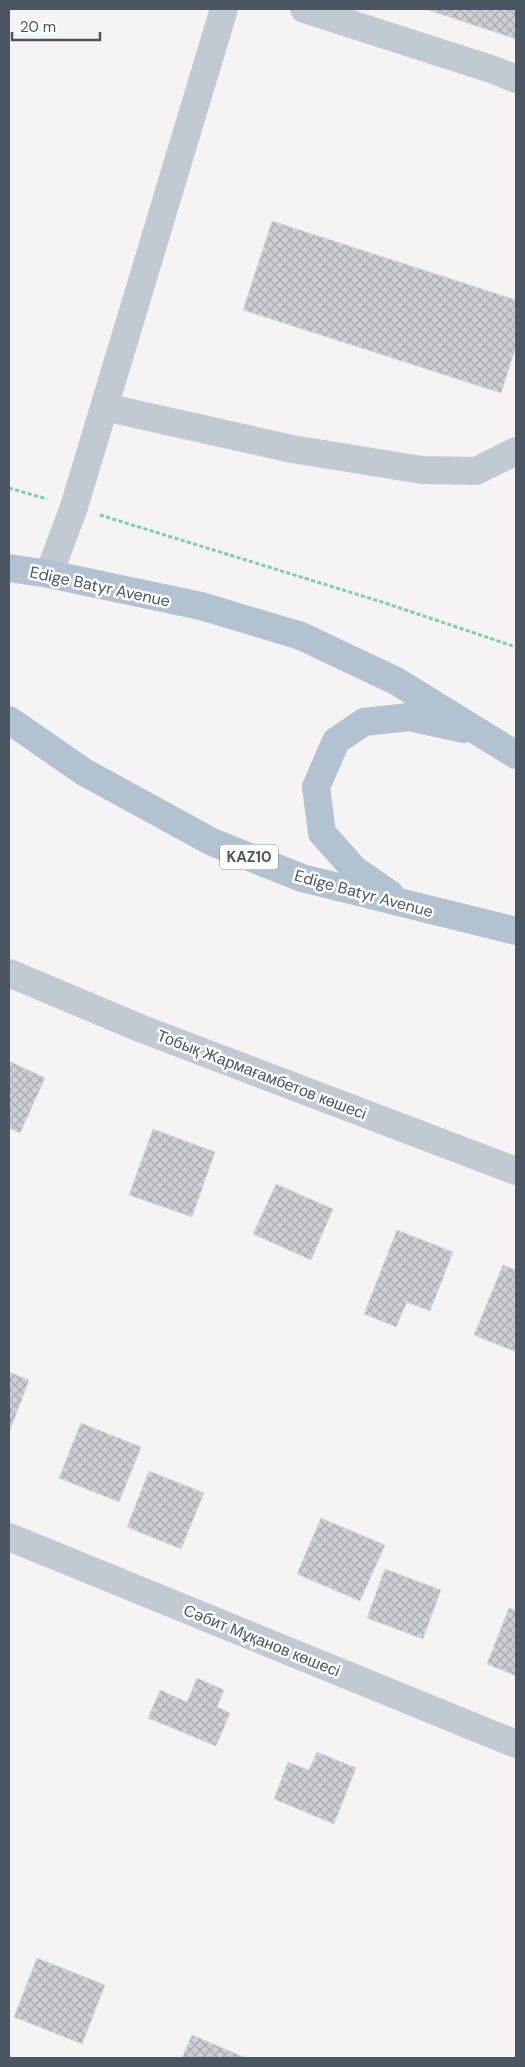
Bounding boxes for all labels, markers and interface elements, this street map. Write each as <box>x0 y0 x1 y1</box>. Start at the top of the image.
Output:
scale bar <box>12 10 100 42</box>
text: 20 m <box>20 17 56 37</box>
street label: Edige Batyr Avenue <box>28 561 172 612</box>
road number: KAZ10 <box>220 844 278 870</box>
street label: Edige Batyr Avenue <box>292 865 436 922</box>
street label: Тобық Жармағамбетов көшесі <box>154 1025 370 1124</box>
street label: Сәбит Мұқанов көшесі <box>180 1599 343 1681</box>

